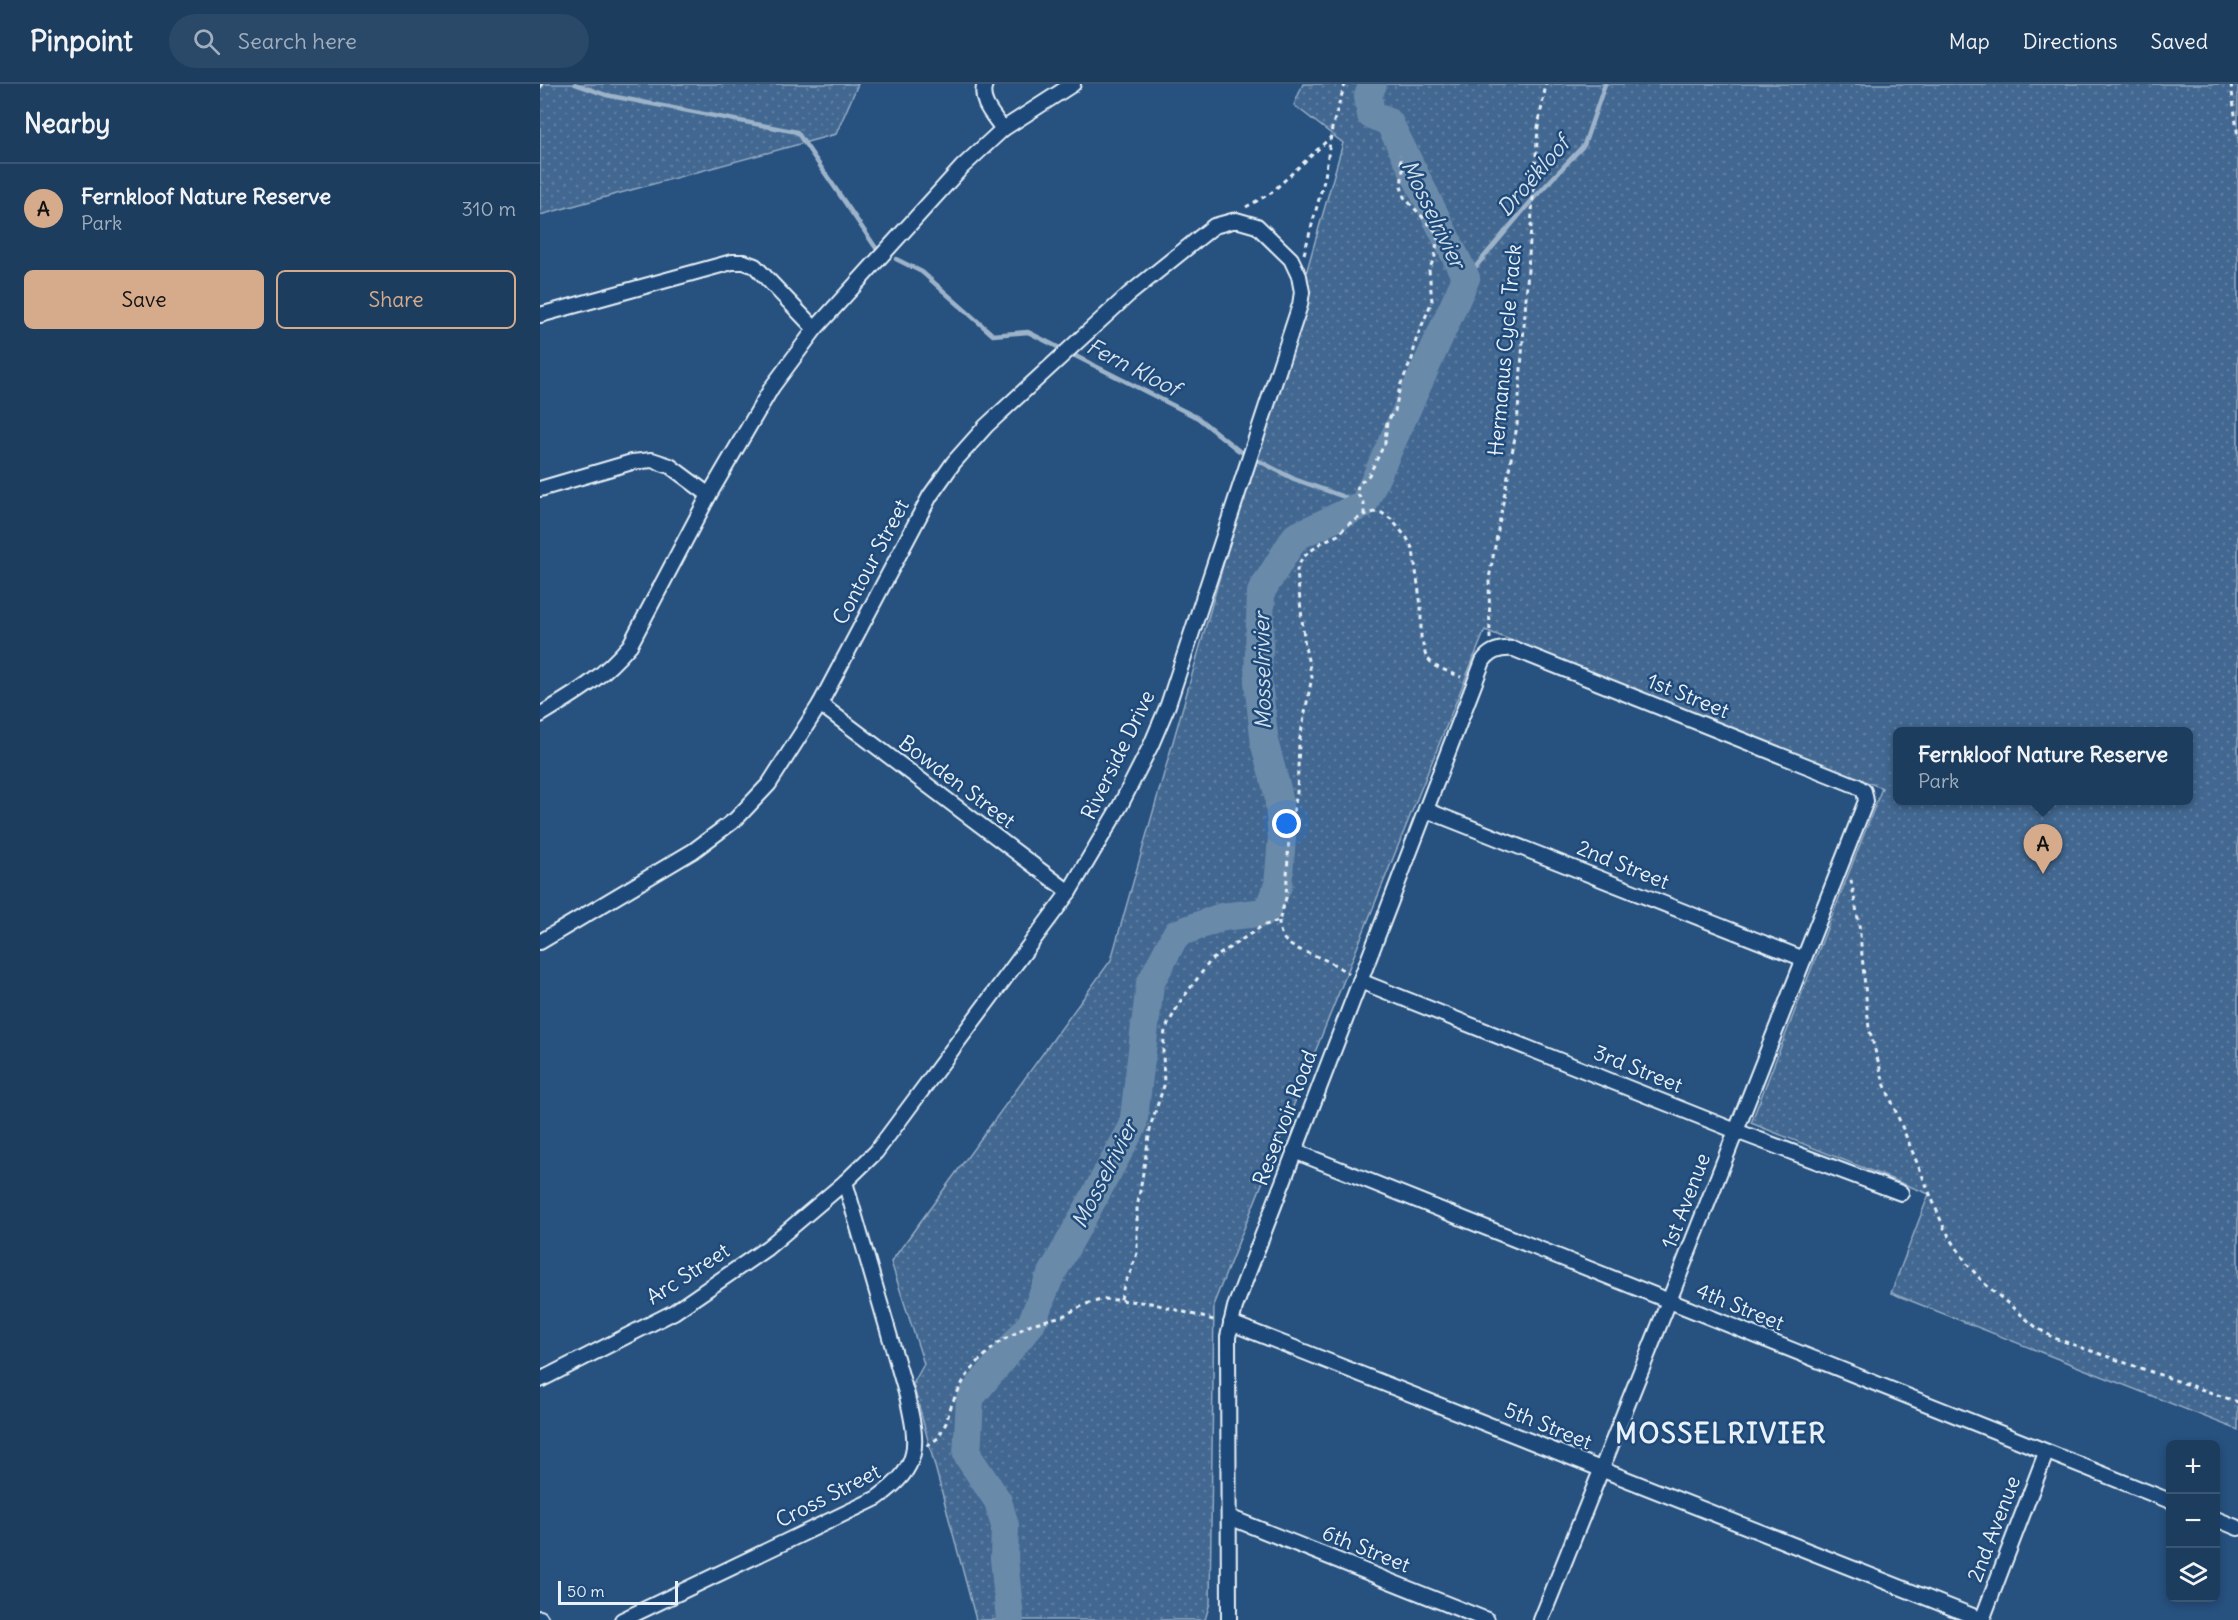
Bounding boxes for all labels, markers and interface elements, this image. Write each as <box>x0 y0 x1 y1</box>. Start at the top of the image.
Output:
search box <box>169 14 589 68</box>
text: Pinpoint <box>30 23 133 59</box>
icon: search <box>190 25 223 58</box>
text: Search here <box>238 27 357 55</box>
text: Map <box>1949 28 1990 55</box>
text: Directions <box>2023 28 2117 55</box>
text: Saved <box>2150 28 2208 55</box>
text: Nearby <box>24 107 110 140</box>
water label: Droëkloof <box>1491 127 1578 222</box>
water label: Mosselrivier <box>1396 155 1474 276</box>
text: Fernkloof Nature Reserve <box>81 182 331 210</box>
text: A <box>37 196 50 221</box>
text: 310 m <box>461 196 516 221</box>
text: Park <box>81 210 122 235</box>
street label: Hermanus Cycle Track <box>1482 243 1527 457</box>
button: Save <box>24 270 264 329</box>
button: Share <box>276 270 516 329</box>
water label: Fern Kloof <box>1082 332 1188 404</box>
street label: Contour Street <box>826 494 915 629</box>
water label: Mosselrivier <box>1247 609 1277 730</box>
street label: 1st Street <box>1643 667 1733 724</box>
street label: Riverside Drive <box>1075 686 1161 824</box>
popup <box>1893 727 2193 805</box>
street label: Bowden Street <box>894 729 1021 834</box>
text: Fernkloof Nature Reserve <box>1918 740 2168 768</box>
text: Park <box>1918 768 1959 793</box>
your location <box>1272 809 1301 838</box>
pin: A <box>2024 824 2062 874</box>
street label: 2nd Street <box>1573 834 1673 895</box>
street label: 3rd Street <box>1590 1038 1687 1099</box>
street label: Reservoir Road <box>1246 1046 1323 1189</box>
water label: Mosselrivier <box>1065 1113 1144 1233</box>
street label: 1st Avenue <box>1655 1149 1716 1253</box>
street label: Arc Street <box>641 1237 734 1310</box>
street label: 4th Street <box>1692 1277 1788 1336</box>
street label: 5th Street <box>1500 1396 1596 1455</box>
district label: MOSSELRIVIER <box>1615 1416 1827 1450</box>
map controls <box>2166 1440 2220 1602</box>
button: + <box>2166 1440 2220 1494</box>
street label: Cross Street <box>771 1458 885 1533</box>
street label: 2nd Avenue <box>1961 1472 2026 1586</box>
button: − <box>2166 1494 2220 1548</box>
street label: 6th Street <box>1318 1519 1414 1578</box>
button: layers <box>2166 1548 2220 1602</box>
scale bar <box>558 1578 678 1606</box>
text: 50 m <box>567 1581 605 1601</box>

